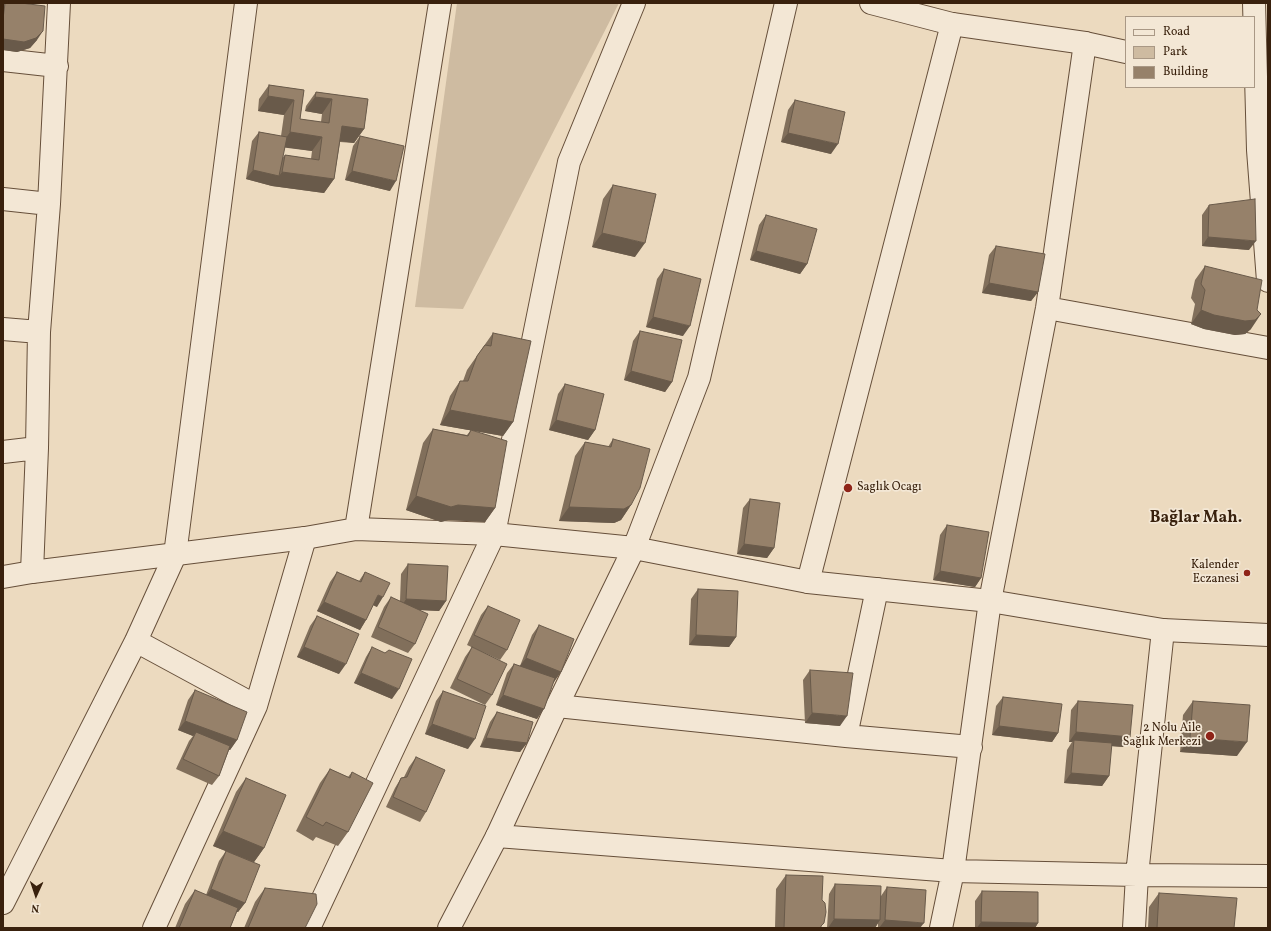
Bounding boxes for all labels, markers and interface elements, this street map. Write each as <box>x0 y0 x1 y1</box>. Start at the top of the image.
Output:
legend <box>1125 16 1255 88</box>
text: Road <box>1163 24 1190 40</box>
text: Park <box>1163 44 1188 60</box>
text: Building <box>1163 64 1208 80</box>
place label: Saglık Ocagı <box>857 481 922 495</box>
marker: Saglık Ocagı <box>842 482 854 494</box>
district label: Bağlar Mah. <box>1150 509 1242 529</box>
place label: Kalender Eczanesi <box>1191 559 1239 587</box>
marker: Kalender Eczanesi <box>1242 568 1252 578</box>
place label: 2 Nolu Aile Sağlık Merkezi <box>1123 722 1201 750</box>
marker: 2 Nolu Aile Sağlık Merkezi <box>1204 730 1216 742</box>
north arrow <box>16 875 56 915</box>
text: N <box>31 900 40 915</box>

